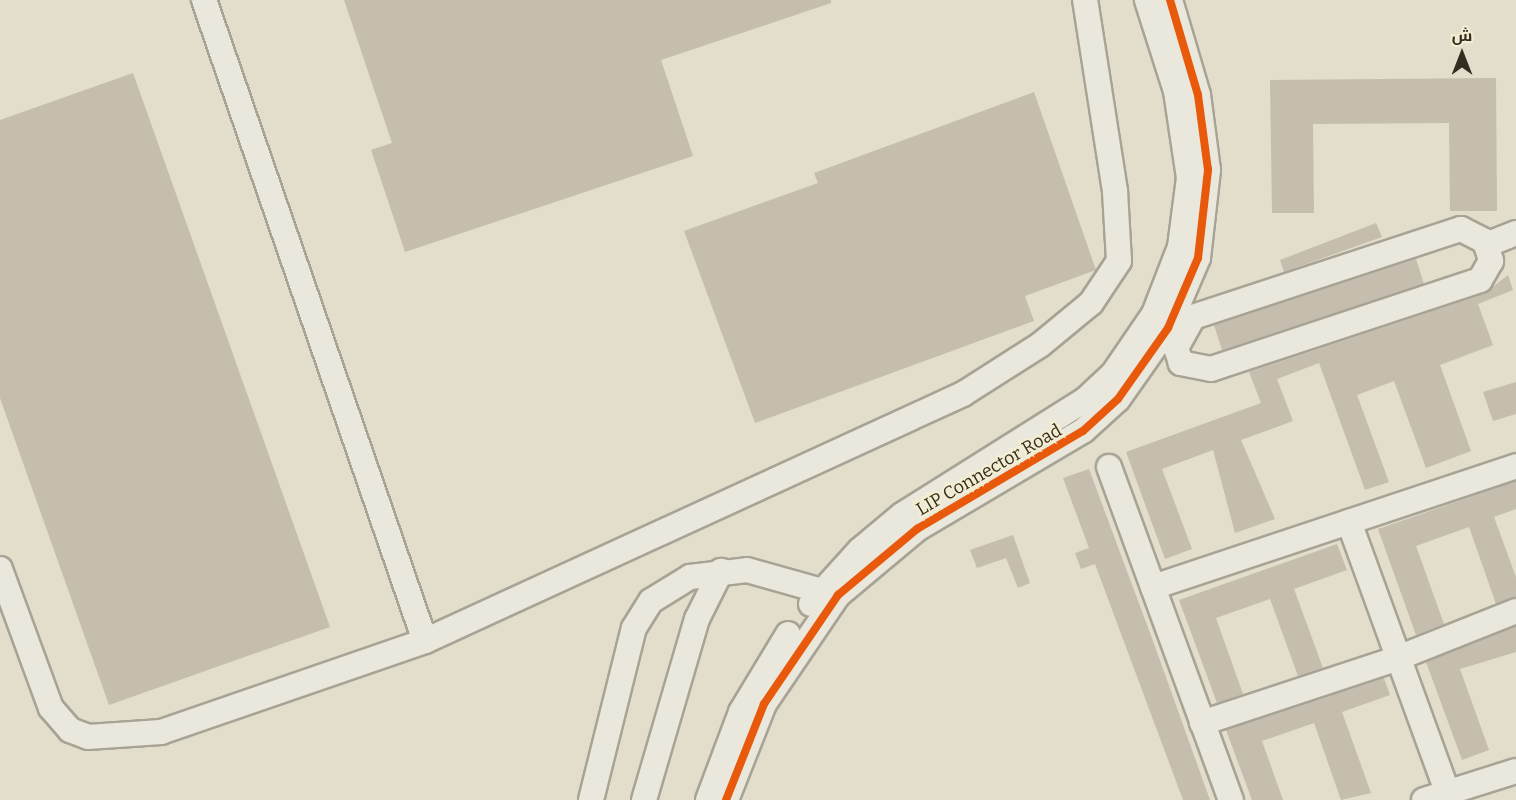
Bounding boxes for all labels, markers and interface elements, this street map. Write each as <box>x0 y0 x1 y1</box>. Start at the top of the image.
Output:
north arrow <box>1432 24 1492 84</box>
text: ش <box>1452 26 1472 45</box>
street label: LIP Connector Road <box>912 420 1066 520</box>

